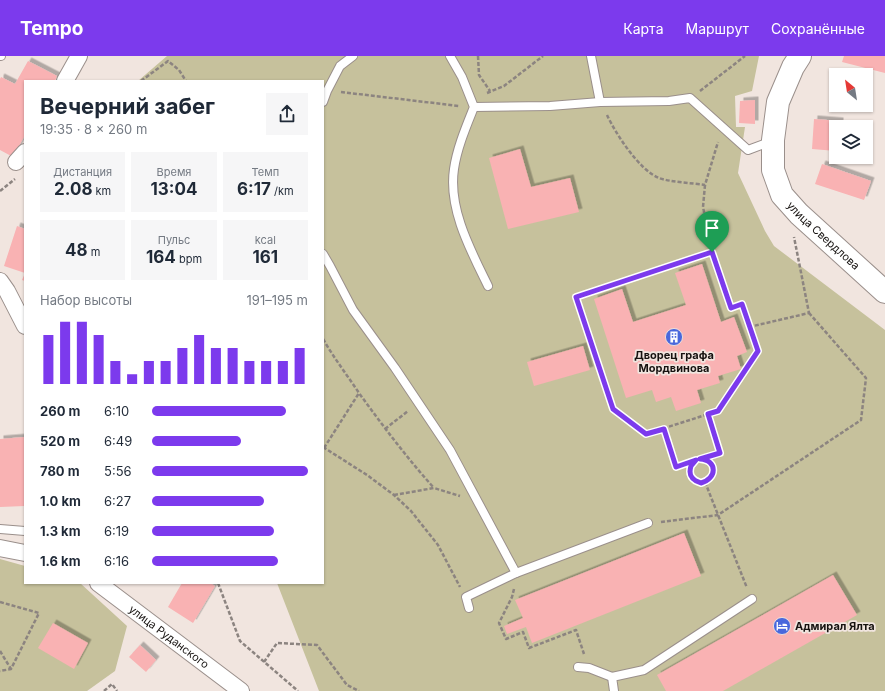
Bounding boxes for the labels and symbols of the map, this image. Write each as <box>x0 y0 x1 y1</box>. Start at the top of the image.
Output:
north arrow <box>829 68 873 112</box>
street label: улица Свердлова <box>784 198 863 273</box>
pin <box>695 211 729 252</box>
building icon: Дворец графа Мордвинова <box>664 327 684 347</box>
place label: Дворец графа Мордвинова <box>634 348 714 375</box>
street label: улица Руданского <box>126 602 212 672</box>
hotel icon: Адмирал Ялта <box>772 616 792 636</box>
place label: Адмирал Ялта <box>795 619 875 633</box>

